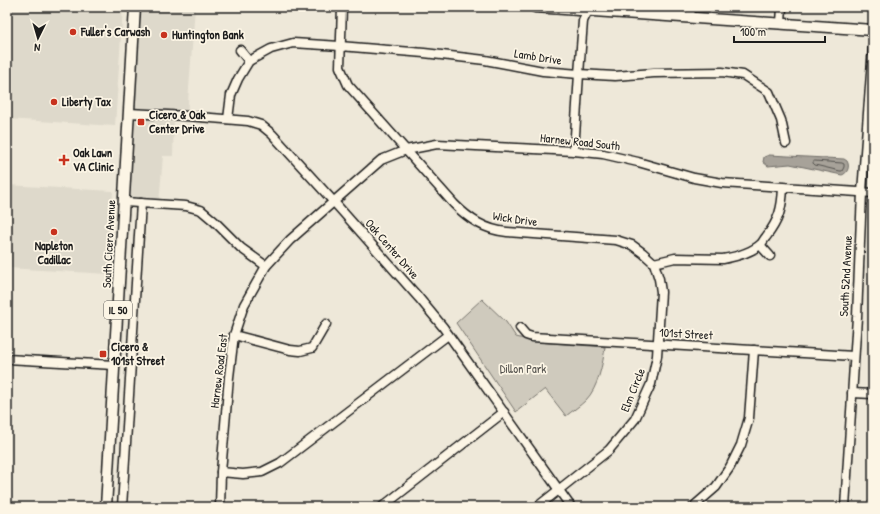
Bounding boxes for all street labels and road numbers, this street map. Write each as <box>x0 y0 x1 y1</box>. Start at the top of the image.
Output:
street label: Lamb Drive <box>513 44 563 69</box>
street label: Harnew Road South <box>539 129 621 154</box>
street label: South Cicero Avenue <box>98 199 119 289</box>
street label: Wick Drive <box>492 207 539 230</box>
street label: Oak Center Drive <box>361 215 423 283</box>
street label: South 52nd Avenue <box>835 235 856 317</box>
road number: IL 50 <box>104 301 132 319</box>
street label: 101st Street <box>659 324 714 343</box>
street label: Harnew Road East <box>206 332 232 409</box>
street label: Elm Circle <box>616 365 649 414</box>

